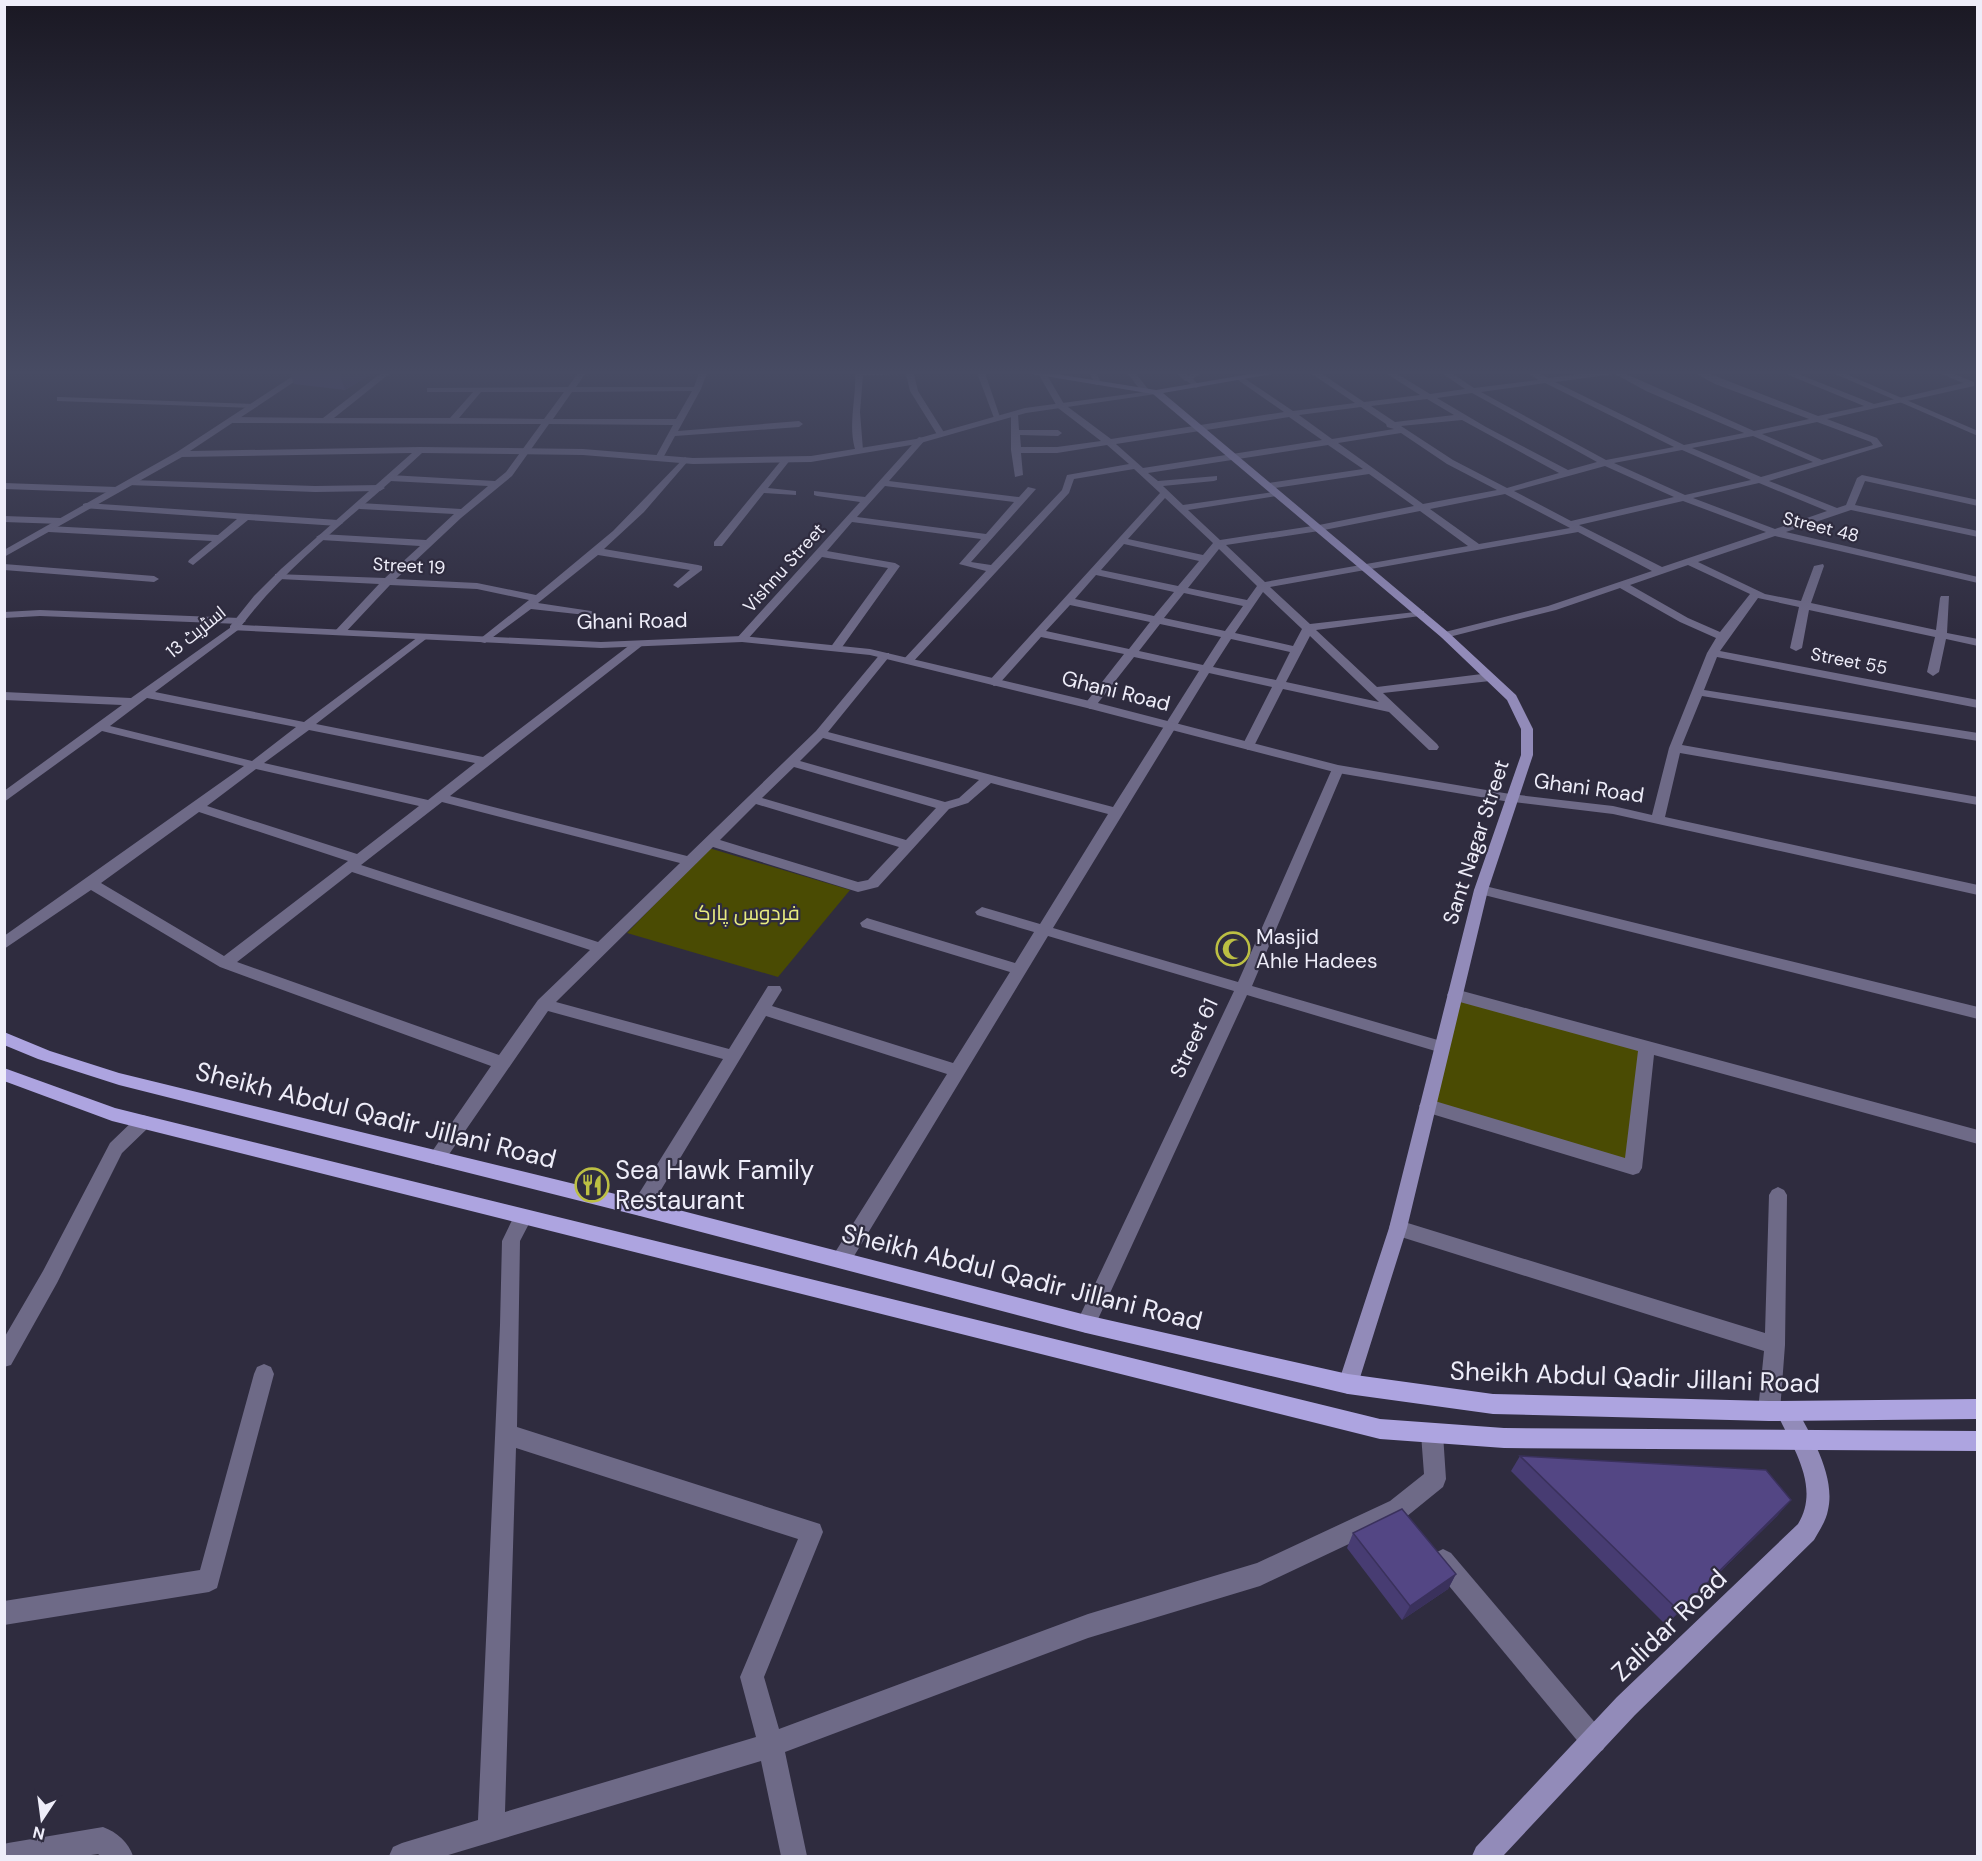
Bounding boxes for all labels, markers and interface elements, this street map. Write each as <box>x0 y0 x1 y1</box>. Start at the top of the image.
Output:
street label: Street 48 <box>1780 506 1862 548</box>
street label: Vishnu Street <box>738 518 830 618</box>
street label: Street 19 <box>372 552 446 580</box>
street label: اسٹریٹ 13 <box>161 600 231 664</box>
street label: Ghani Road <box>576 606 688 636</box>
street label: Street 55 <box>1809 642 1889 680</box>
street label: Ghani Road <box>1059 664 1173 718</box>
street label: Sant Nagar Street <box>1436 756 1516 928</box>
street label: Ghani Road <box>1532 766 1646 810</box>
park label: فردوس پارک <box>694 899 800 927</box>
place label: Masjid Ahle Hadees <box>1256 923 1378 975</box>
mosque icon: Masjid Ahle Hadees <box>1215 931 1251 967</box>
street label: Street 61 <box>1163 994 1225 1082</box>
street label: Sheikh Abdul Qadir Jillani Road <box>192 1054 560 1176</box>
place label: Sea Hawk Family Restaurant <box>615 1153 814 1217</box>
restaurant icon: Sea Hawk Family Restaurant <box>574 1167 610 1203</box>
street label: Sheikh Abdul Qadir Jillani Road <box>838 1216 1206 1338</box>
street label: Sheikh Abdul Qadir Jillani Road <box>1449 1354 1821 1400</box>
street label: Zalidar Road <box>1604 1561 1734 1689</box>
north arrow <box>12 1789 72 1849</box>
text: N <box>31 1822 47 1845</box>

